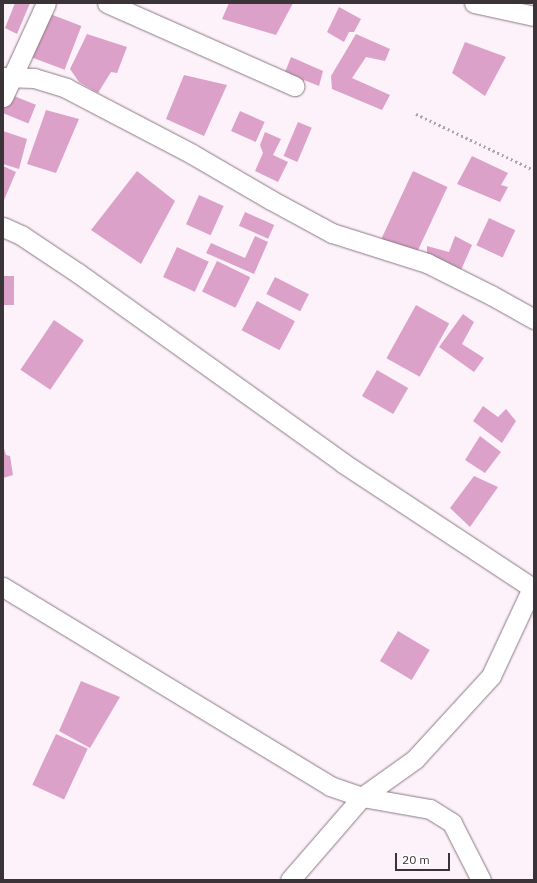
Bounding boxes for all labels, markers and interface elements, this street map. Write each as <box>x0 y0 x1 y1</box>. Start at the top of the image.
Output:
scale bar <box>397 845 452 871</box>
text: 20 m <box>402 852 430 867</box>

